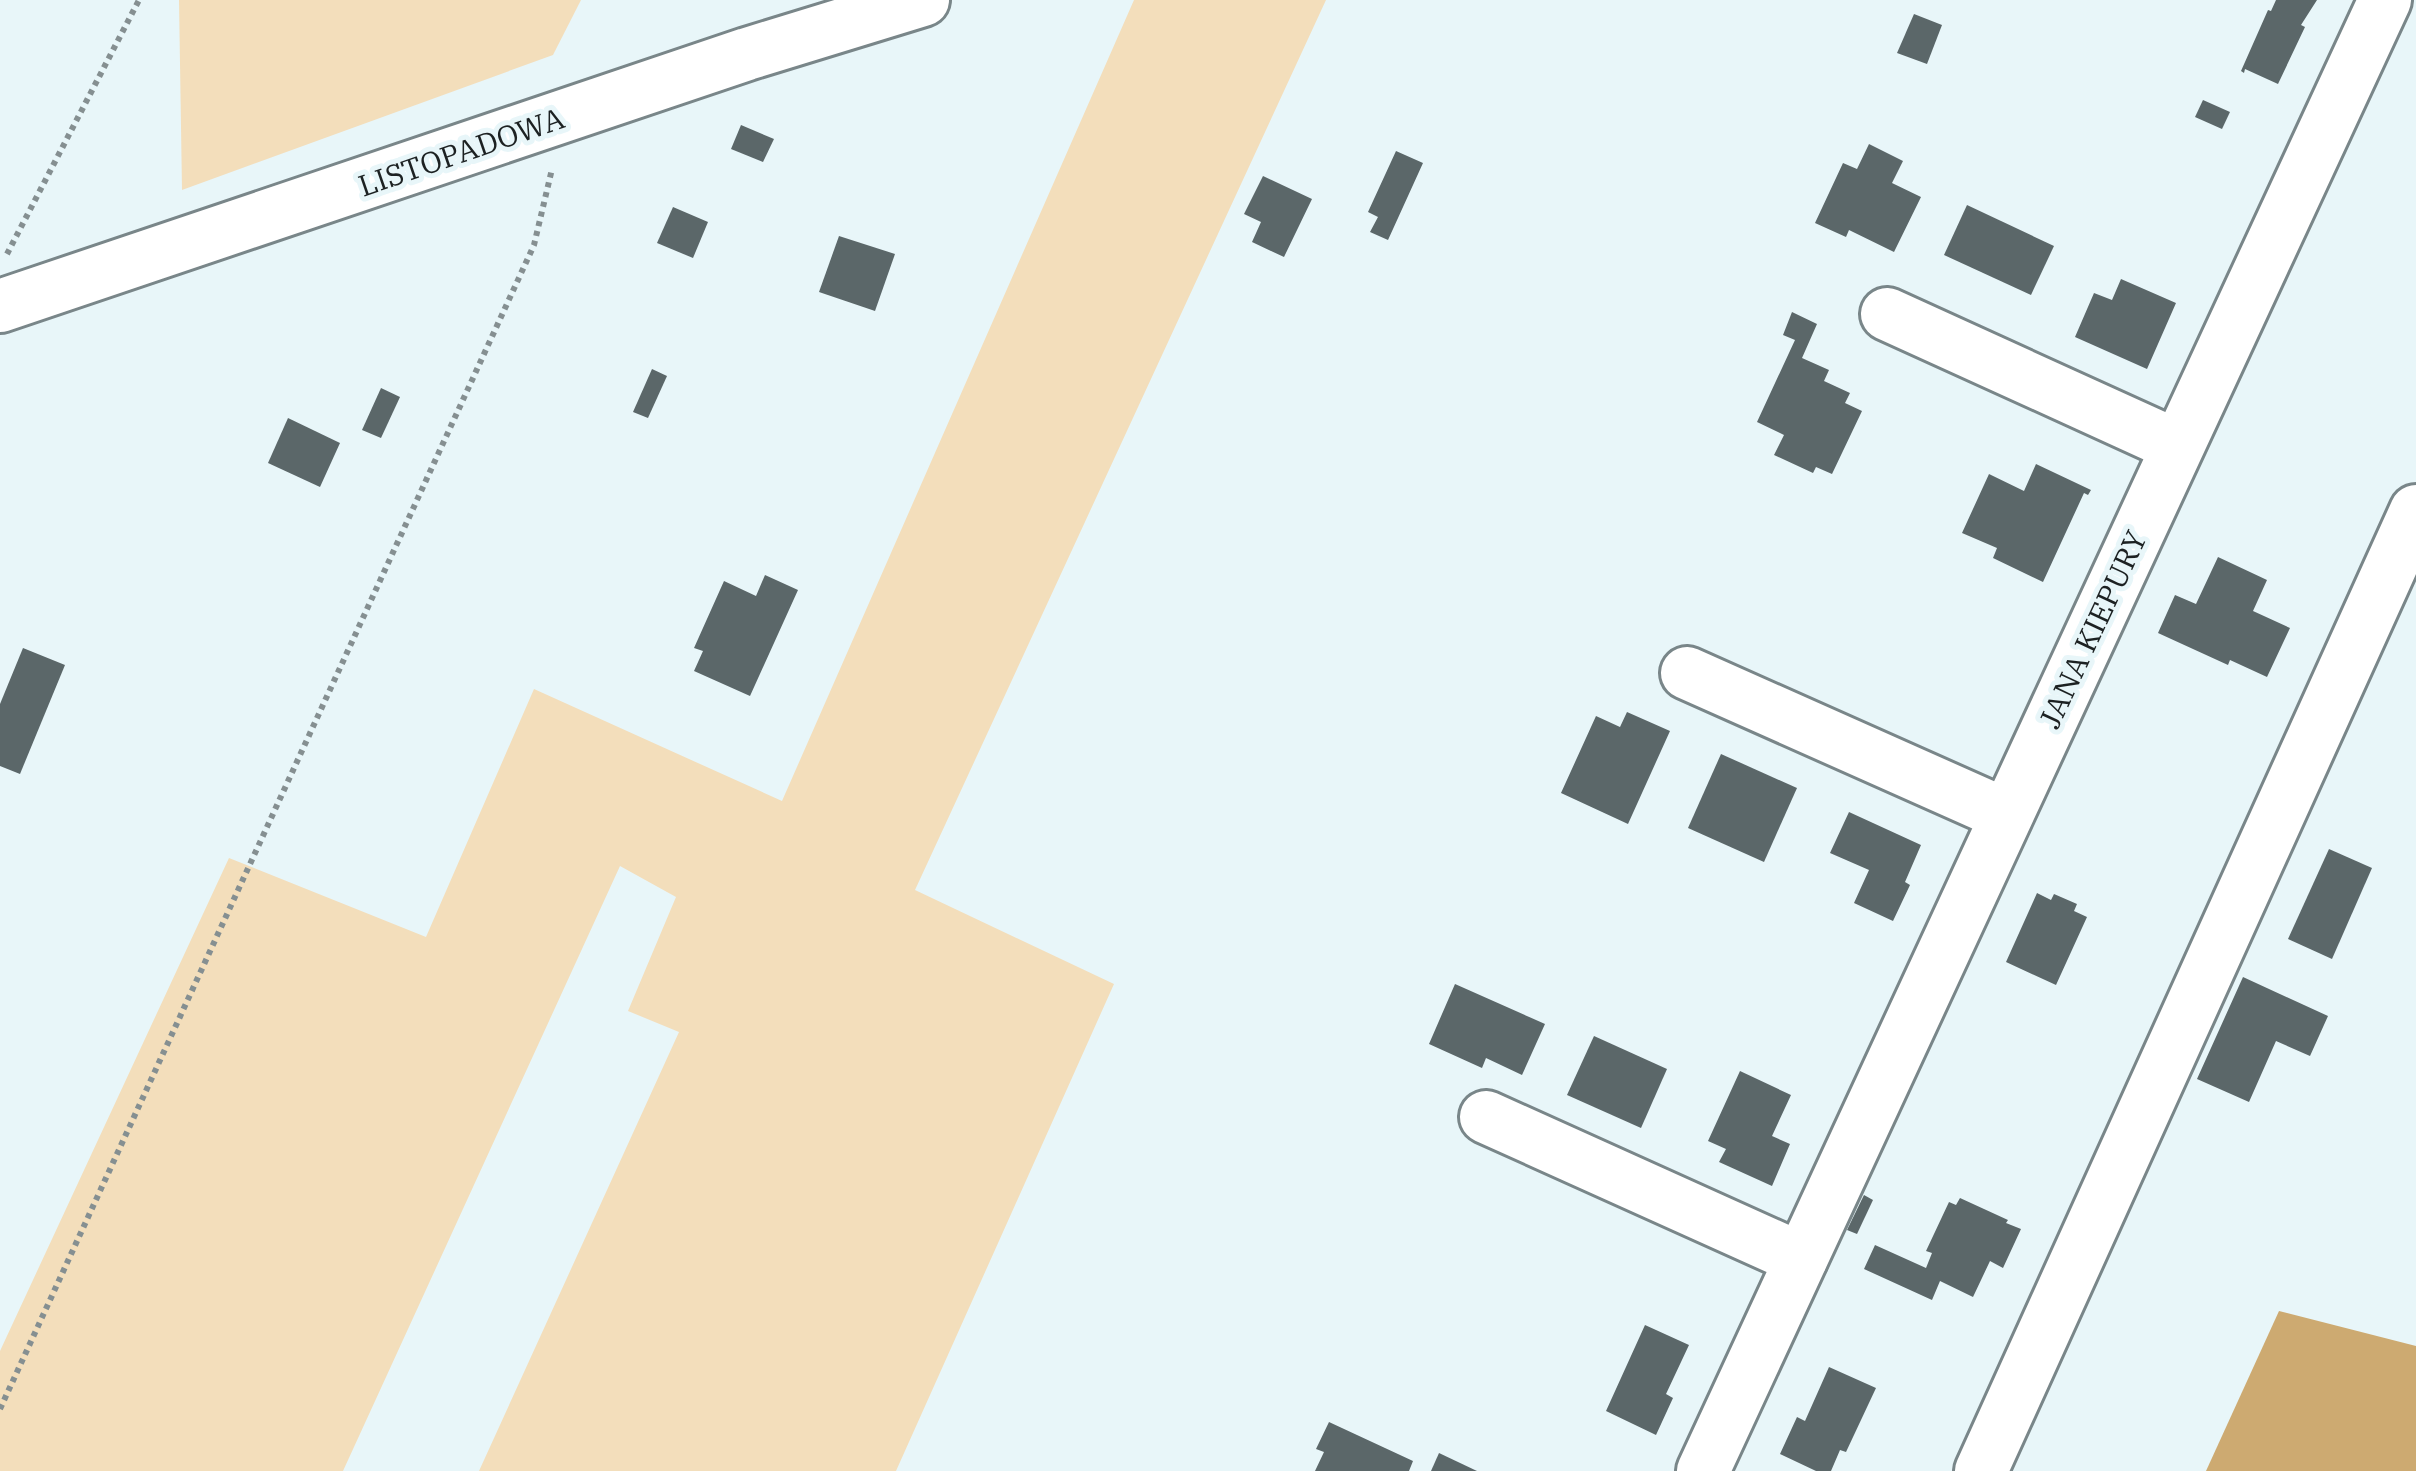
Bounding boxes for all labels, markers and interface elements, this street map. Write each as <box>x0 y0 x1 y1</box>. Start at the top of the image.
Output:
street label: LISTOPADOWA <box>353 97 570 204</box>
street label: JANA KIEPURY <box>2029 524 2155 734</box>

